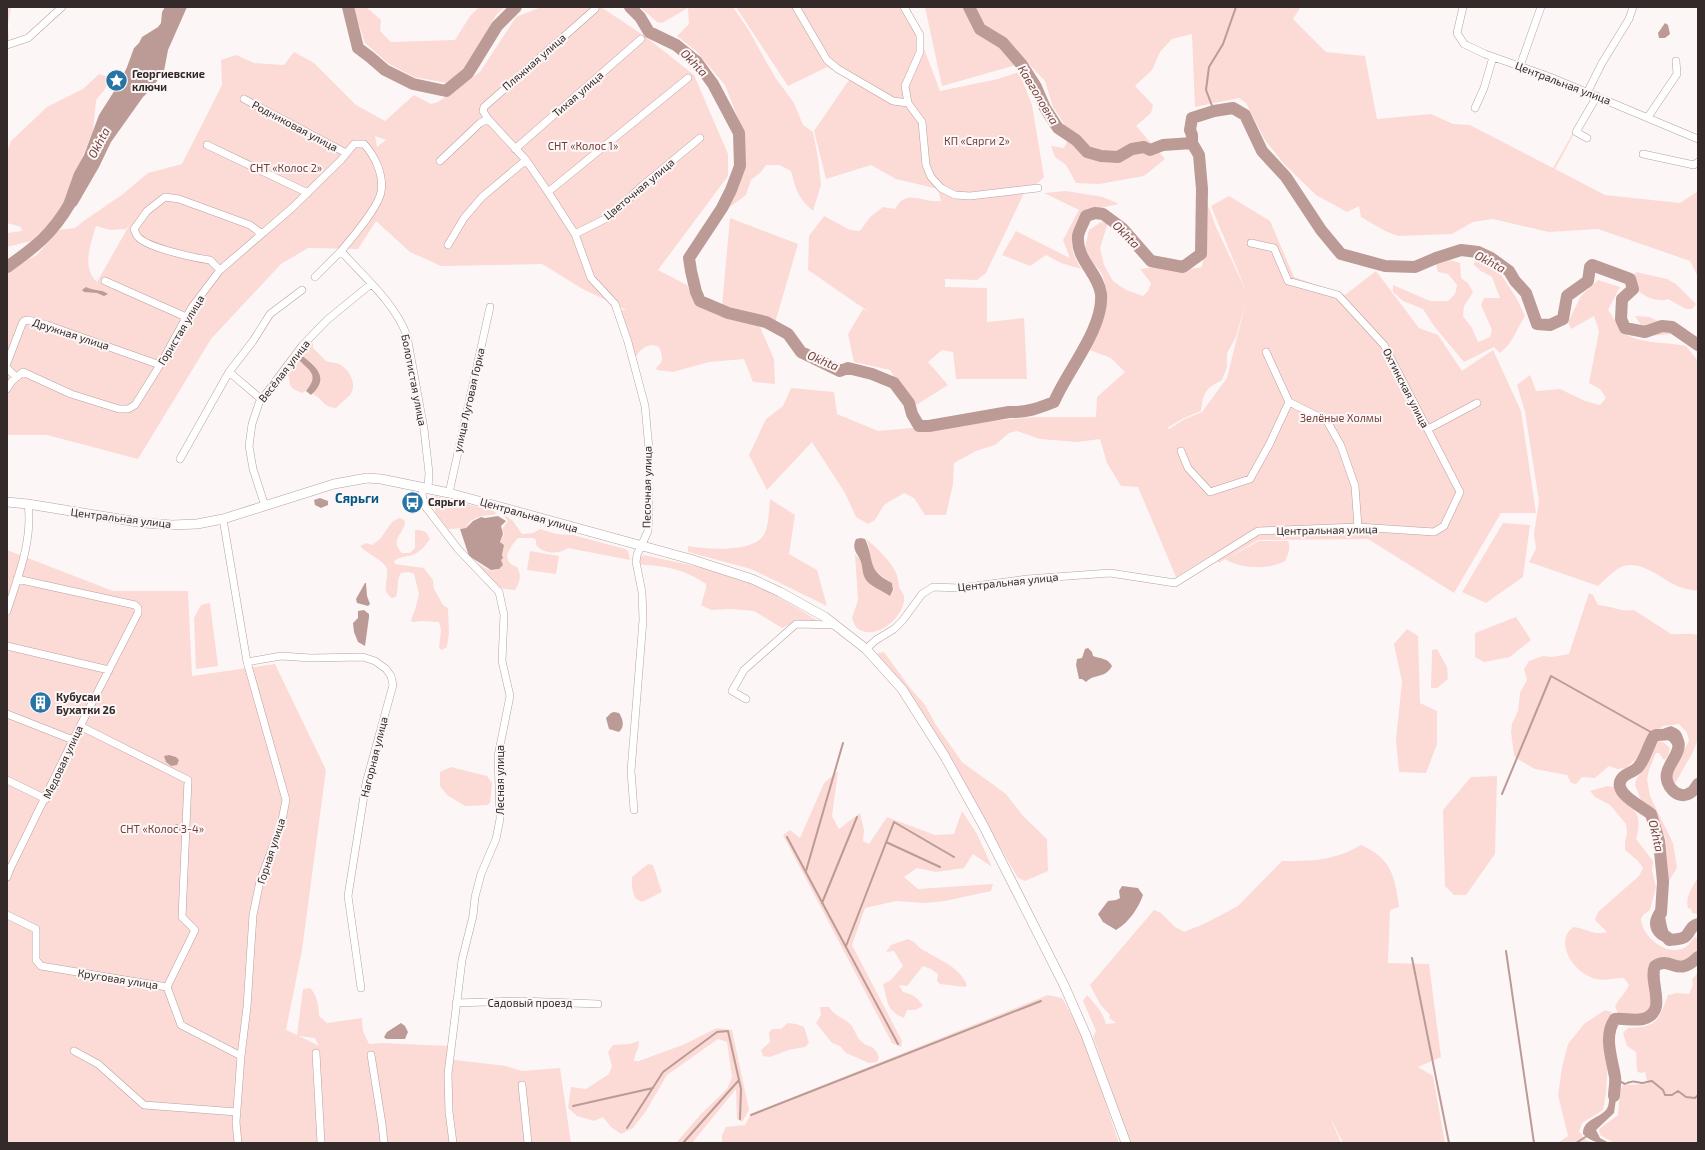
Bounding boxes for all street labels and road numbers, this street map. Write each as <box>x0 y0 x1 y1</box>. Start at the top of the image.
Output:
street label: Пляжная улица <box>499 31 569 93</box>
street label: Центральная улица <box>1513 58 1613 108</box>
street label: Тихая улица <box>550 68 606 120</box>
street label: Родниковая улица <box>250 97 340 155</box>
street label: Цветочная улица <box>601 155 677 223</box>
street label: Гористая улица <box>155 292 207 368</box>
street label: Дружная улица <box>31 315 111 353</box>
street label: Болотистая улица <box>398 333 430 427</box>
street label: Весёлая улица <box>255 337 313 405</box>
street label: улица Луговая Горка <box>450 346 488 454</box>
street label: Охтинская улица <box>1380 346 1432 430</box>
street label: Песочная улица <box>639 446 655 528</box>
street label: Центральная улица <box>478 494 580 536</box>
street label: Центральная улица <box>70 505 172 531</box>
street label: Центральная улица <box>1276 522 1378 538</box>
street label: Центральная улица <box>957 570 1059 594</box>
street label: Нагорная улица <box>357 715 391 799</box>
street label: Медовая улица <box>40 723 86 801</box>
street label: Лесная улица <box>493 745 507 815</box>
street label: Горная улица <box>254 816 288 886</box>
street label: Круговая улица <box>77 966 159 992</box>
street label: Садовый проезд <box>488 996 573 1009</box>

